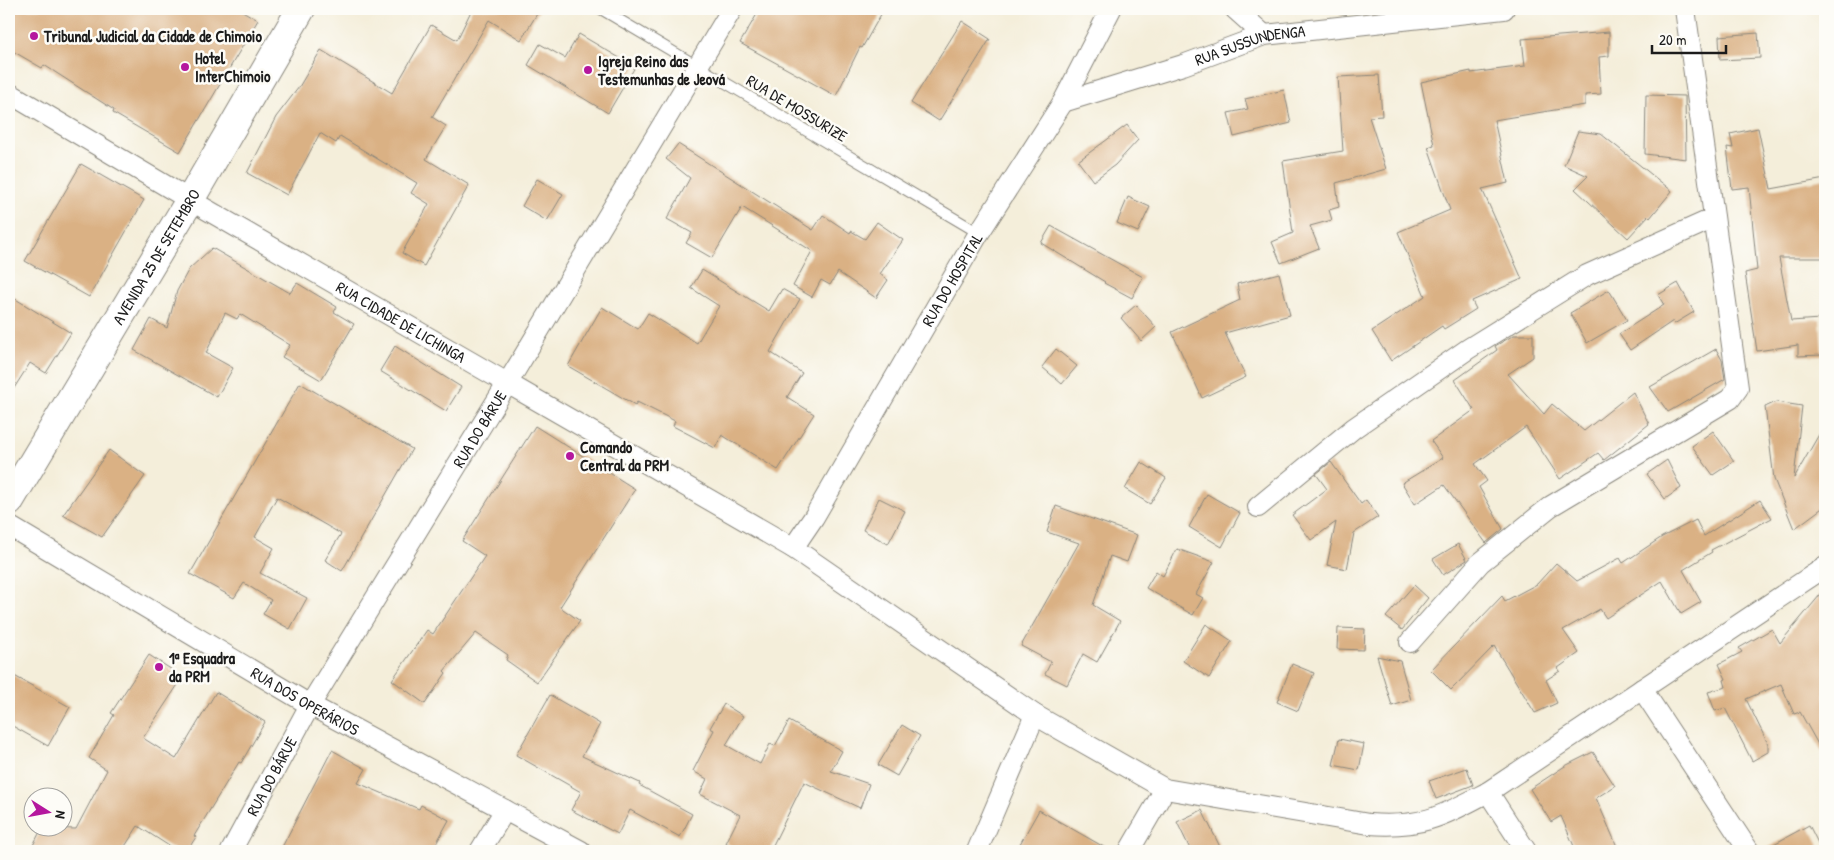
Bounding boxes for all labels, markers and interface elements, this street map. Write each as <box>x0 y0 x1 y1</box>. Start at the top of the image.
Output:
street label: RUA SUSSUNDENGA <box>1192 20 1306 71</box>
scale bar <box>1652 22 1725 54</box>
place label: Tribunal Judicial da Cidade de Chimoio <box>43 25 262 47</box>
text: 20 m <box>1659 29 1686 50</box>
marker: Tribunal Judicial da Cidade de Chimoio <box>28 30 40 42</box>
place label: Hotel InterChimoio <box>195 47 271 87</box>
place label: Igreja Reino das Testemunhas de Jeová <box>597 50 726 90</box>
marker: Hotel InterChimoio <box>179 61 191 73</box>
marker: Igreja Reino das Testemunhas de Jeová <box>582 64 594 76</box>
street label: RUA DE MOSSURIZE <box>742 69 852 147</box>
street label: AVENIDA 25 DE SETEMBRO <box>107 185 205 329</box>
street label: RUA DO HOSPITAL <box>916 229 988 330</box>
street label: RUA CIDADE DE LICHINGA <box>332 276 470 368</box>
street label: RUA DO BÁRUE <box>447 386 512 472</box>
place label: Comando Central da PRM <box>580 436 669 476</box>
marker: Comando Central da PRM <box>564 450 576 462</box>
place label: 1ª Esquadra da PRM <box>169 647 236 687</box>
marker: 1ª Esquadra da PRM <box>153 661 165 673</box>
street label: RUA DOS OPERÁRIOS <box>247 661 364 741</box>
street label: RUA DO BÁRUE <box>241 733 302 820</box>
north arrow <box>22 788 72 838</box>
text: N <box>51 809 71 821</box>

